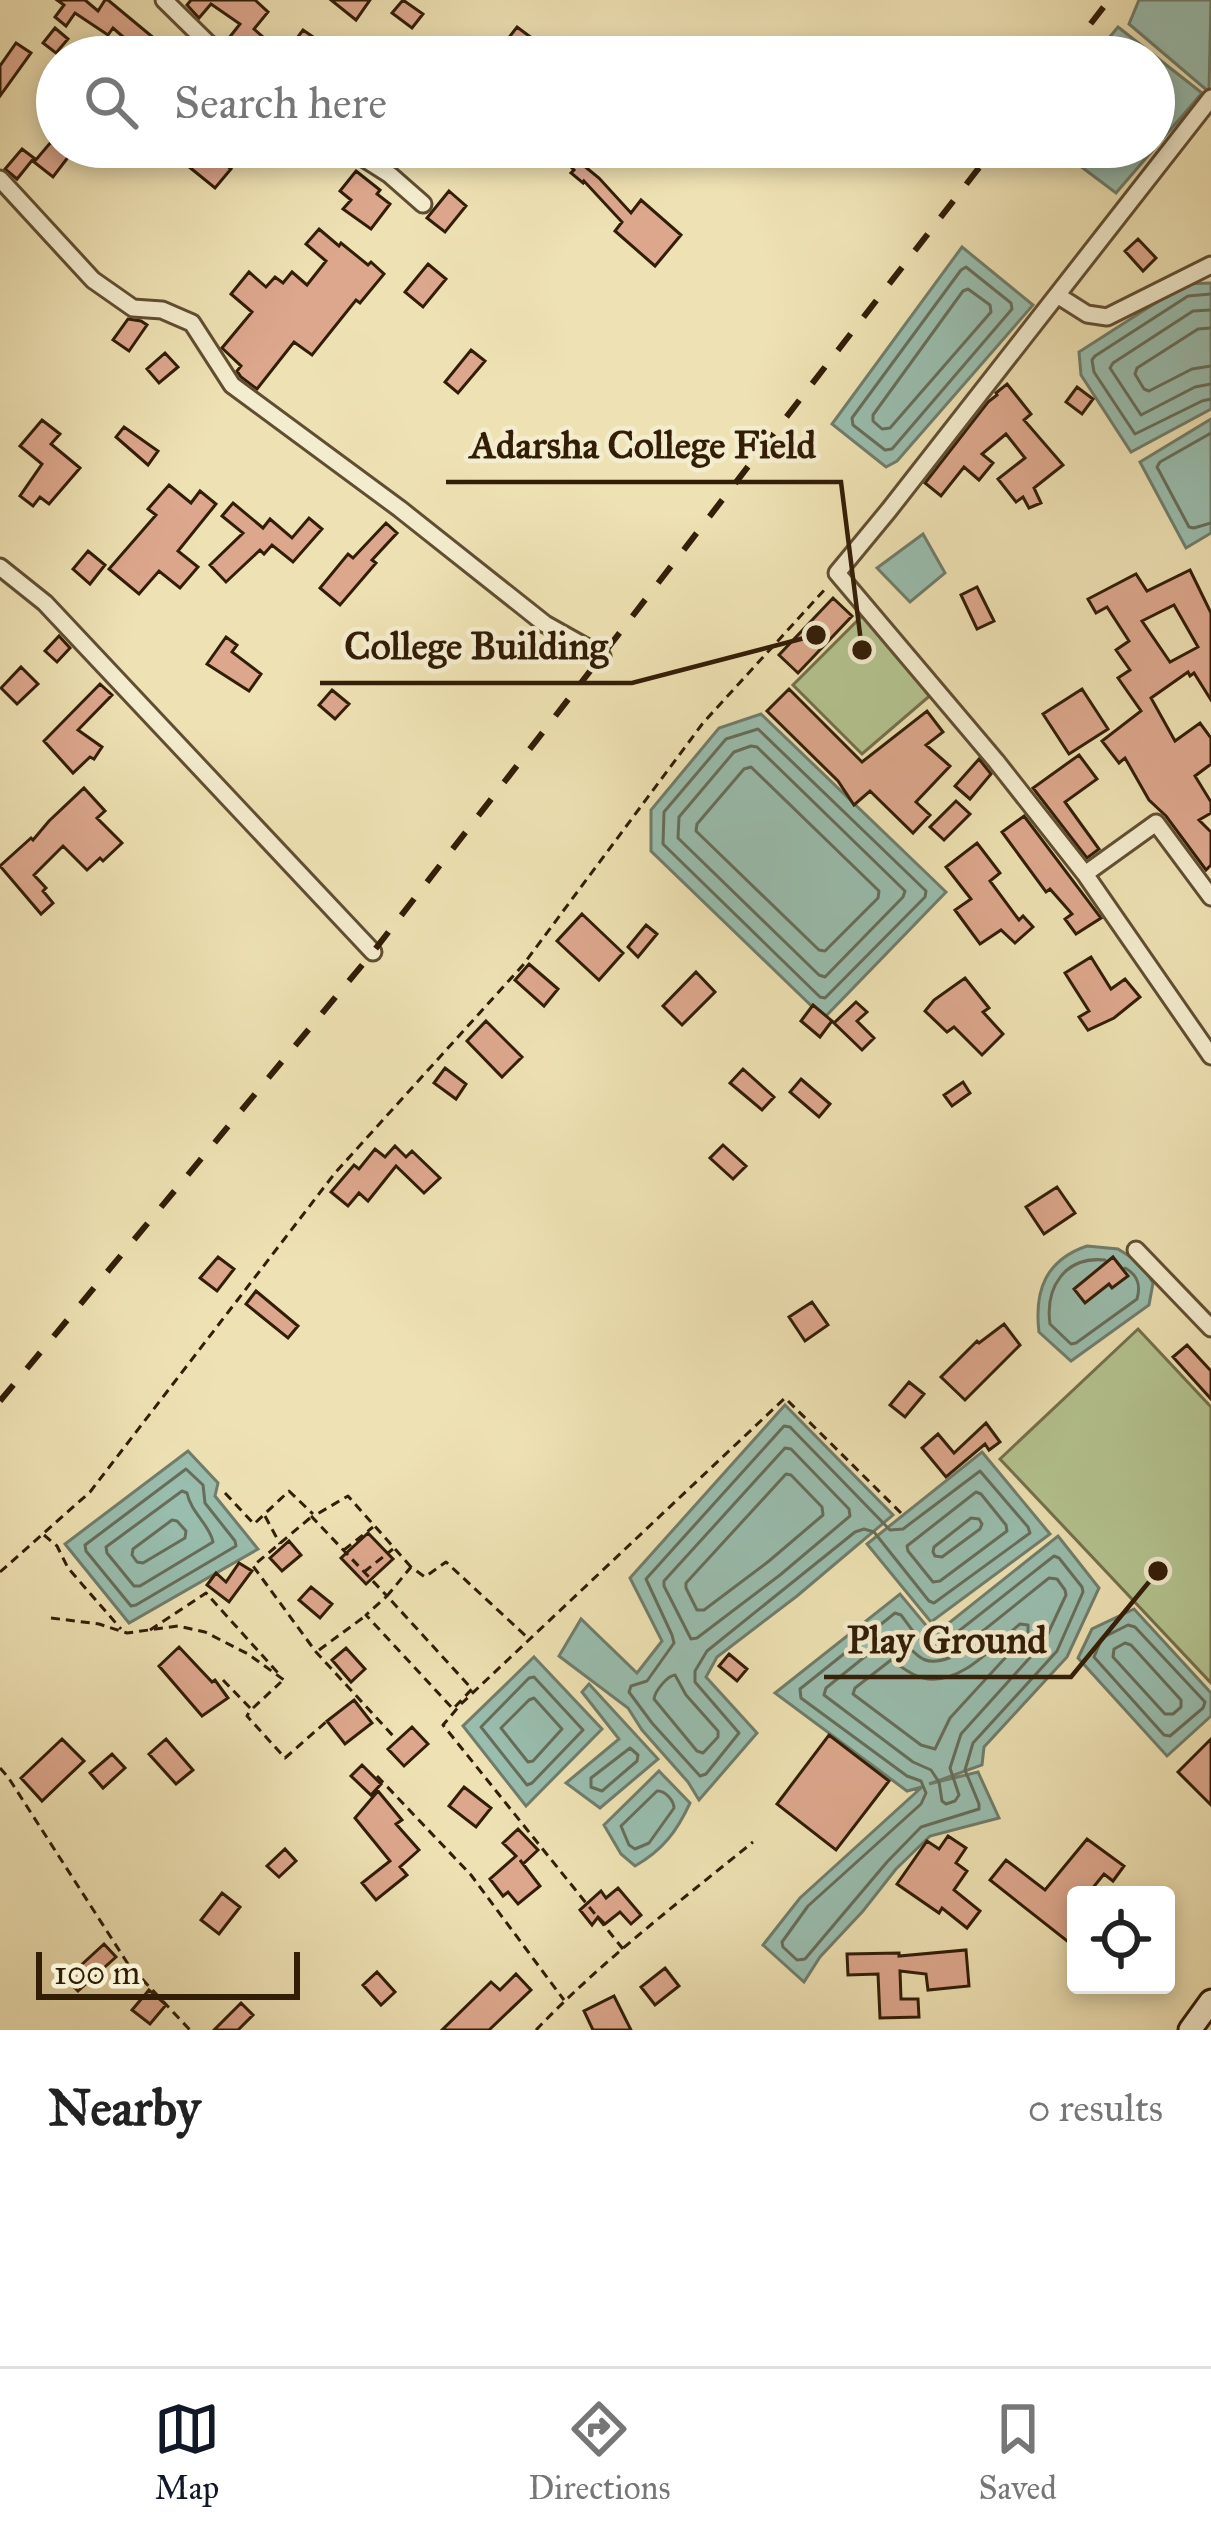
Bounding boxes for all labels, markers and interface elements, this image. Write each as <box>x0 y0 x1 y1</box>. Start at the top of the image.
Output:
search box <box>36 36 1175 168</box>
icon: search <box>78 69 144 135</box>
text: Search here <box>174 75 387 130</box>
callout: Adarsha College Field <box>446 407 841 482</box>
text: Adarsha College Field <box>468 421 817 469</box>
callout: College Building <box>320 608 632 683</box>
text: College Building <box>344 622 609 670</box>
callout: Play Ground <box>824 1602 1071 1677</box>
text: Play Ground <box>847 1616 1047 1664</box>
map controls <box>1067 1886 1175 1994</box>
button: locate <box>1067 1886 1175 1994</box>
scale bar <box>36 1946 300 1999</box>
text: 100 m <box>54 1953 140 1993</box>
text: Nearby <box>48 2077 200 2139</box>
text: 0 results <box>1028 2084 1163 2132</box>
tab: Map <box>154 2396 220 2508</box>
tab: Directions <box>528 2396 670 2508</box>
tab: Saved <box>979 2396 1057 2508</box>

